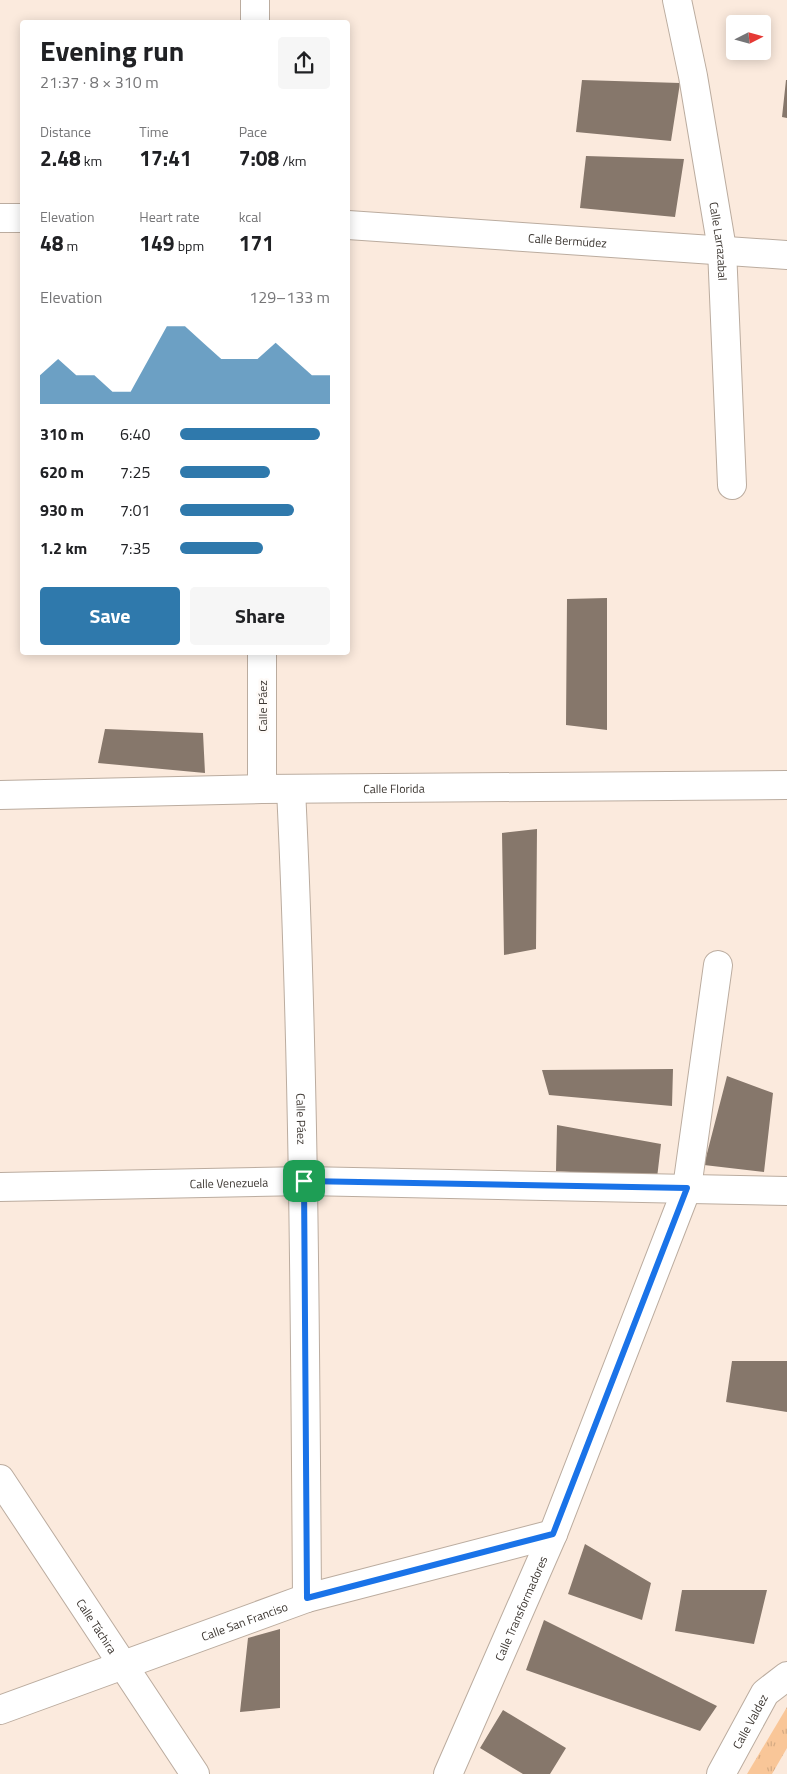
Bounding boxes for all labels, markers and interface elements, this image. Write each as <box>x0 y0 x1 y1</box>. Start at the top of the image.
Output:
north arrow <box>726 15 771 60</box>
map controls <box>726 15 771 60</box>
text: Evening run <box>40 29 184 72</box>
button: share <box>278 37 330 89</box>
text: 21:37 · 8 × 310 m <box>40 70 159 94</box>
text: Distance <box>40 121 91 142</box>
text: Time <box>139 121 169 142</box>
text: Pace <box>239 121 267 142</box>
text: 2.48 <box>40 142 81 174</box>
text: 17:41 <box>139 142 192 174</box>
text: 7:08 <box>239 142 279 174</box>
text: km <box>81 150 102 171</box>
text: /km <box>279 150 307 171</box>
street label: Calle Larrazabal <box>705 200 733 281</box>
text: Elevation <box>40 206 94 227</box>
text: Heart rate <box>139 206 199 227</box>
text: kcal <box>239 206 262 227</box>
text: 48 <box>40 227 64 259</box>
text: 149 <box>139 227 175 259</box>
text: 171 <box>239 227 274 259</box>
street label: Calle Bermúdez <box>528 228 607 252</box>
text: m <box>64 235 78 256</box>
text: bpm <box>175 235 204 256</box>
text: Elevation <box>40 285 102 309</box>
text: 129–133 m <box>249 285 330 309</box>
text: 310 m <box>40 422 84 446</box>
text: 6:40 <box>120 422 150 446</box>
text: 620 m <box>40 460 84 484</box>
text: 7:25 <box>120 460 150 484</box>
text: 930 m <box>40 498 84 522</box>
text: 7:01 <box>120 498 150 522</box>
text: 1.2 km <box>40 536 87 560</box>
text: 7:35 <box>120 536 150 560</box>
button: Save <box>40 587 180 645</box>
button: Share <box>190 587 330 645</box>
street label: Calle Páez <box>253 680 272 732</box>
street label: Calle Florida <box>363 778 425 798</box>
street label: Calle Páez <box>292 1093 312 1145</box>
pin <box>283 1160 325 1202</box>
icon: arrive <box>290 1167 318 1195</box>
street label: Calle Venezuela <box>189 1172 268 1193</box>
street label: Calle Transformadores <box>489 1552 552 1664</box>
street label: Calle Táchira <box>72 1594 122 1657</box>
street label: Calle San Franciso <box>198 1596 290 1645</box>
street label: Calle Valdez <box>727 1690 772 1752</box>

